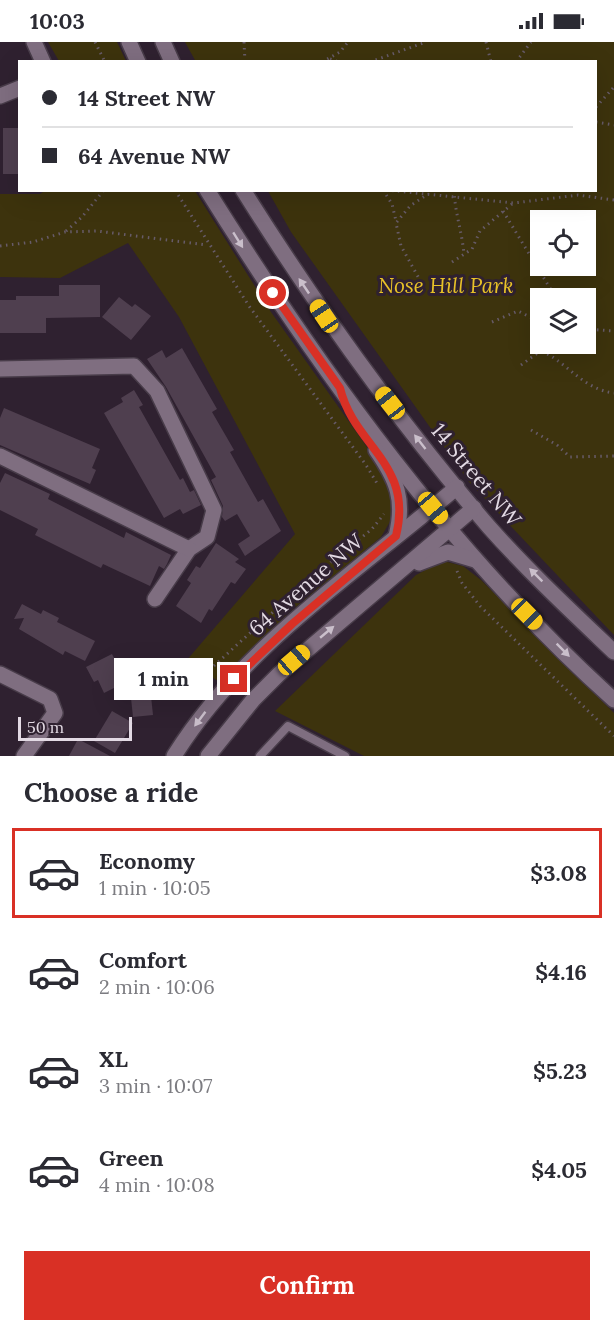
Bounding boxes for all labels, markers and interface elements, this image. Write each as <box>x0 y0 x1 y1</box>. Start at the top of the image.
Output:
text: 10:03 <box>30 7 85 35</box>
text: 14 Street NW <box>78 84 215 112</box>
text: 64 Avenue NW <box>78 142 230 170</box>
map controls <box>530 210 596 354</box>
button: locate <box>530 210 596 276</box>
one-way arrow <box>232 232 243 248</box>
park label: Nose Hill Park <box>378 272 514 299</box>
one-way arrow <box>298 278 310 294</box>
route start <box>259 279 286 306</box>
button: layers <box>530 288 596 354</box>
car <box>306 296 342 336</box>
car <box>372 383 408 423</box>
street label: 14 Street NW <box>425 418 528 533</box>
one-way arrow <box>415 434 427 449</box>
car <box>415 488 451 528</box>
street label: 64 Avenue NW <box>243 527 369 642</box>
one-way arrow <box>530 568 544 582</box>
car <box>508 595 546 633</box>
one-way arrow <box>319 626 335 639</box>
car <box>275 641 313 679</box>
one-way arrow <box>556 643 570 658</box>
callout: 1 min <box>114 658 213 700</box>
route end <box>220 665 247 692</box>
text: 1 min <box>138 666 189 691</box>
one-way arrow <box>193 711 206 727</box>
scale bar <box>18 714 132 742</box>
text: 50 m <box>27 717 64 737</box>
text: Choose a ride <box>24 775 198 809</box>
icon: car <box>27 846 81 900</box>
text: Economy <box>99 847 195 875</box>
text: $3.08 <box>530 859 587 887</box>
text: 1 min · 10:05 <box>99 875 211 900</box>
icon: car <box>27 945 81 999</box>
text: Comfort <box>99 946 187 974</box>
text: $4.16 <box>535 958 587 986</box>
text: 2 min · 10:06 <box>99 974 215 999</box>
icon: car <box>27 1044 81 1098</box>
text: XL <box>99 1045 128 1073</box>
text: $5.23 <box>533 1057 587 1085</box>
text: 3 min · 10:07 <box>99 1073 212 1098</box>
icon: car <box>27 1143 81 1197</box>
text: Green <box>99 1144 164 1172</box>
text: $4.05 <box>531 1156 587 1184</box>
text: 4 min · 10:08 <box>99 1172 215 1197</box>
button: Confirm <box>24 1251 590 1320</box>

